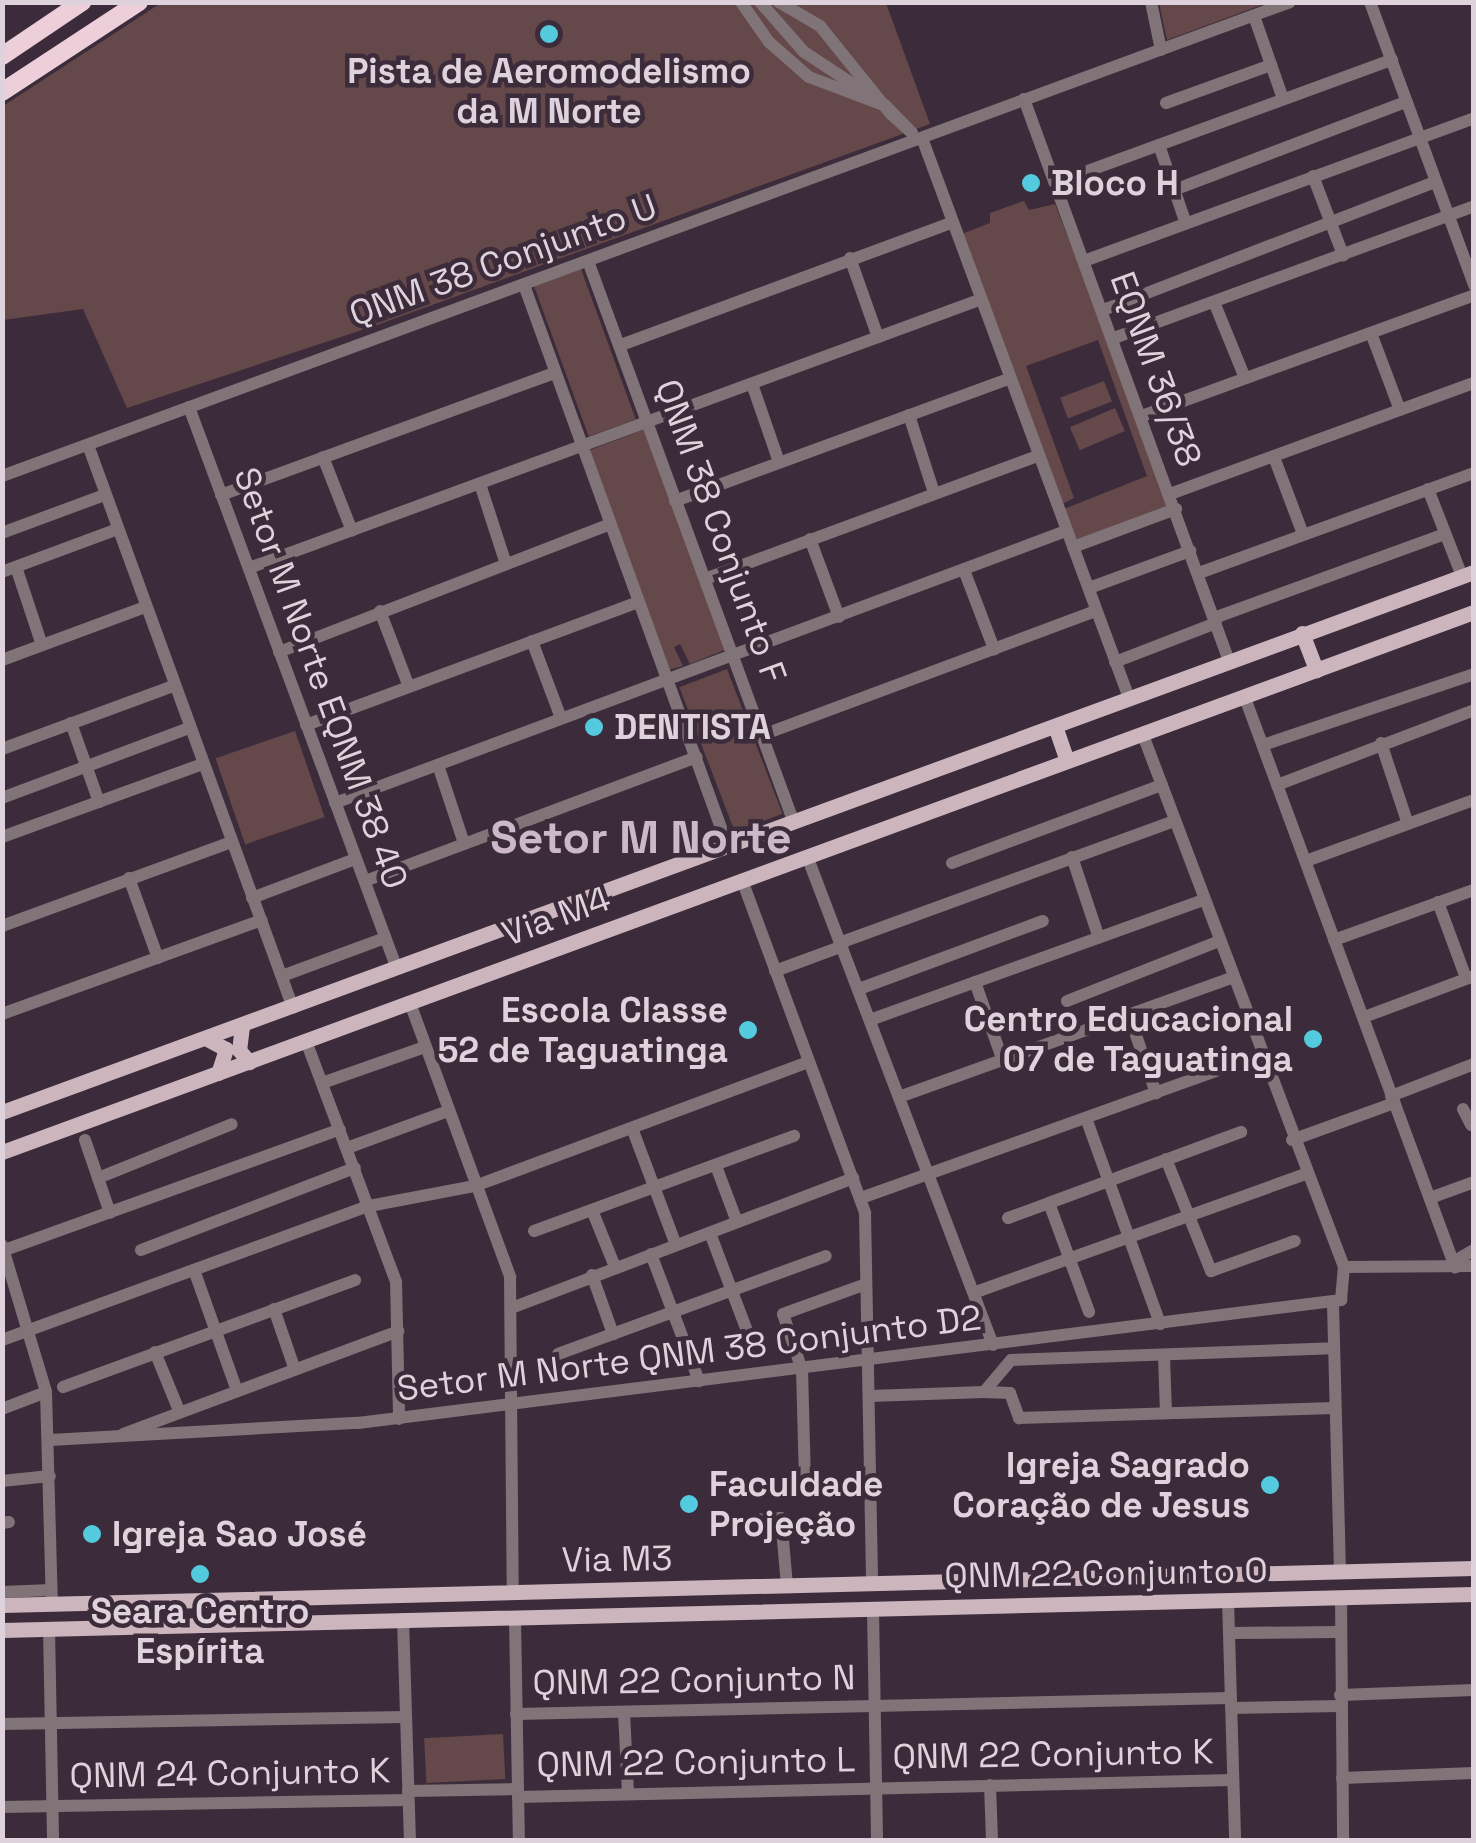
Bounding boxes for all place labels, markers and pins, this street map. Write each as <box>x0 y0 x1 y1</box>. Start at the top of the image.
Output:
marker: Pista de Aeromodelismo da M Norte <box>538 23 560 45</box>
place label: Pista de Aeromodelismo da M Norte <box>347 50 751 132</box>
place label: Bloco H <box>1051 162 1179 204</box>
marker: Bloco H <box>1020 172 1042 194</box>
place label: DENTISTA <box>614 706 771 748</box>
marker: DENTISTA <box>583 716 605 738</box>
place label: Escola Classe 52 de Taguatinga <box>436 989 728 1071</box>
place label: Centro Educacional 07 de Taguatinga <box>964 998 1293 1080</box>
marker: Escola Classe 52 de Taguatinga <box>737 1019 759 1041</box>
marker: Centro Educacional 07 de Taguatinga <box>1302 1028 1324 1050</box>
place label: Igreja Sagrado Coração de Jesus <box>952 1444 1250 1526</box>
place label: Faculdade Projeção <box>709 1463 883 1545</box>
marker: Igreja Sagrado Coração de Jesus <box>1259 1474 1281 1496</box>
marker: Faculdade Projeção <box>678 1493 700 1515</box>
place label: Igreja Sao José <box>112 1513 367 1555</box>
marker: Igreja Sao José <box>81 1523 103 1545</box>
marker: Seara Centro Espírita <box>189 1563 211 1585</box>
place label: Seara Centro Espírita <box>91 1590 309 1672</box>

